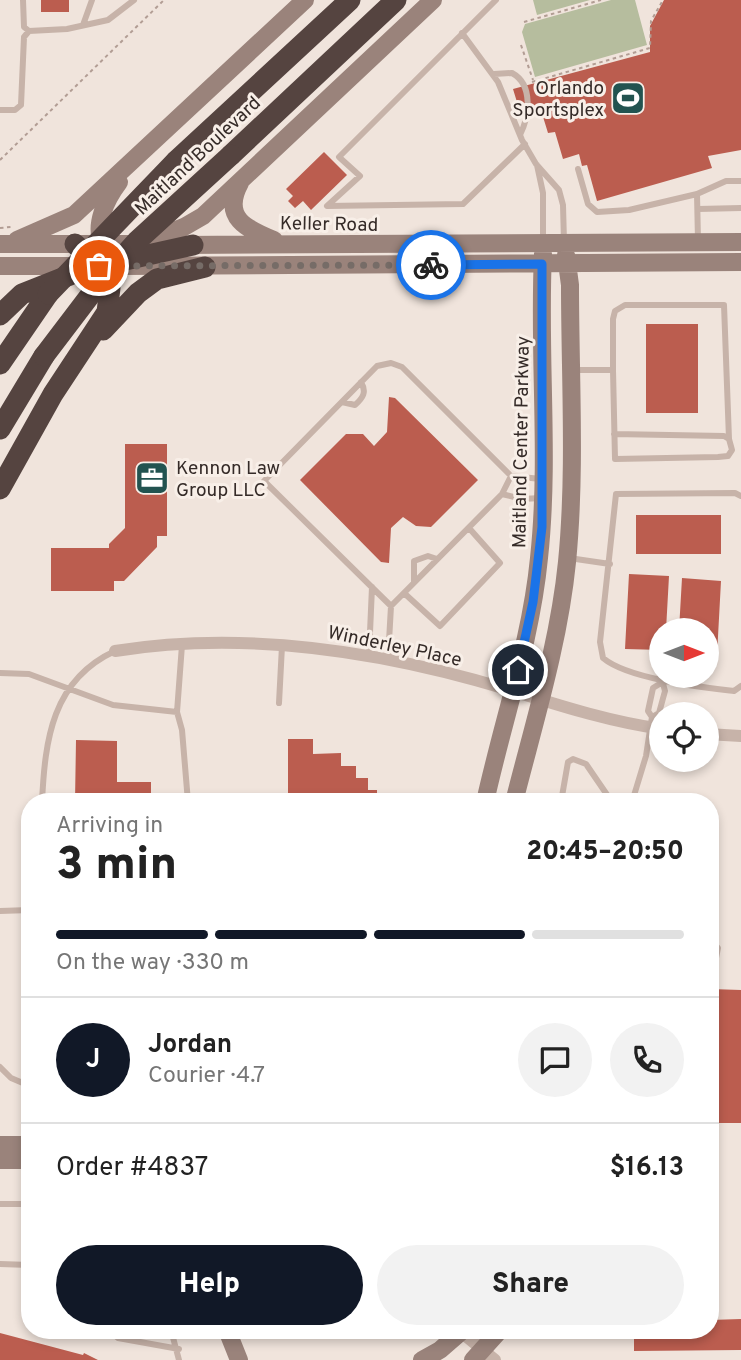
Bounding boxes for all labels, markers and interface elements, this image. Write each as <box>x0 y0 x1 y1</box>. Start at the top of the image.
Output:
place label: Orlando Sportsplex <box>512 77 604 123</box>
sports icon: Orlando Sportsplex <box>609 79 647 117</box>
street label: Maitland Boulevard <box>130 92 266 221</box>
street label: Keller Road <box>280 212 378 238</box>
courier <box>396 230 466 300</box>
pin <box>69 236 129 296</box>
icon: bike <box>412 246 450 284</box>
icon: bag <box>80 247 118 285</box>
street label: Maitland Center Parkway <box>508 336 536 548</box>
place label: Kennon Law Group LLC <box>176 457 280 503</box>
office icon: Kennon Law Group LLC <box>133 459 171 497</box>
north arrow <box>649 618 719 688</box>
map controls <box>649 618 719 772</box>
street label: Winderley Place <box>325 621 464 673</box>
pin <box>488 640 548 700</box>
icon: home <box>499 651 537 689</box>
button: locate <box>649 702 719 772</box>
text: Arriving in <box>56 812 163 841</box>
text: 20:45–20:50 <box>526 836 684 869</box>
text: 3 min <box>56 837 177 896</box>
text: On the way · 330 m <box>56 949 249 978</box>
button: chat <box>518 1023 592 1097</box>
button: phone <box>610 1023 684 1097</box>
text: Jordan <box>148 1029 232 1062</box>
text: J <box>86 1044 100 1077</box>
text: Courier · 4.7 <box>148 1062 265 1091</box>
text: Order #4837 <box>56 1152 208 1185</box>
text: $16.13 <box>610 1152 684 1185</box>
button: Help <box>56 1245 363 1325</box>
button: Share <box>377 1245 684 1325</box>

